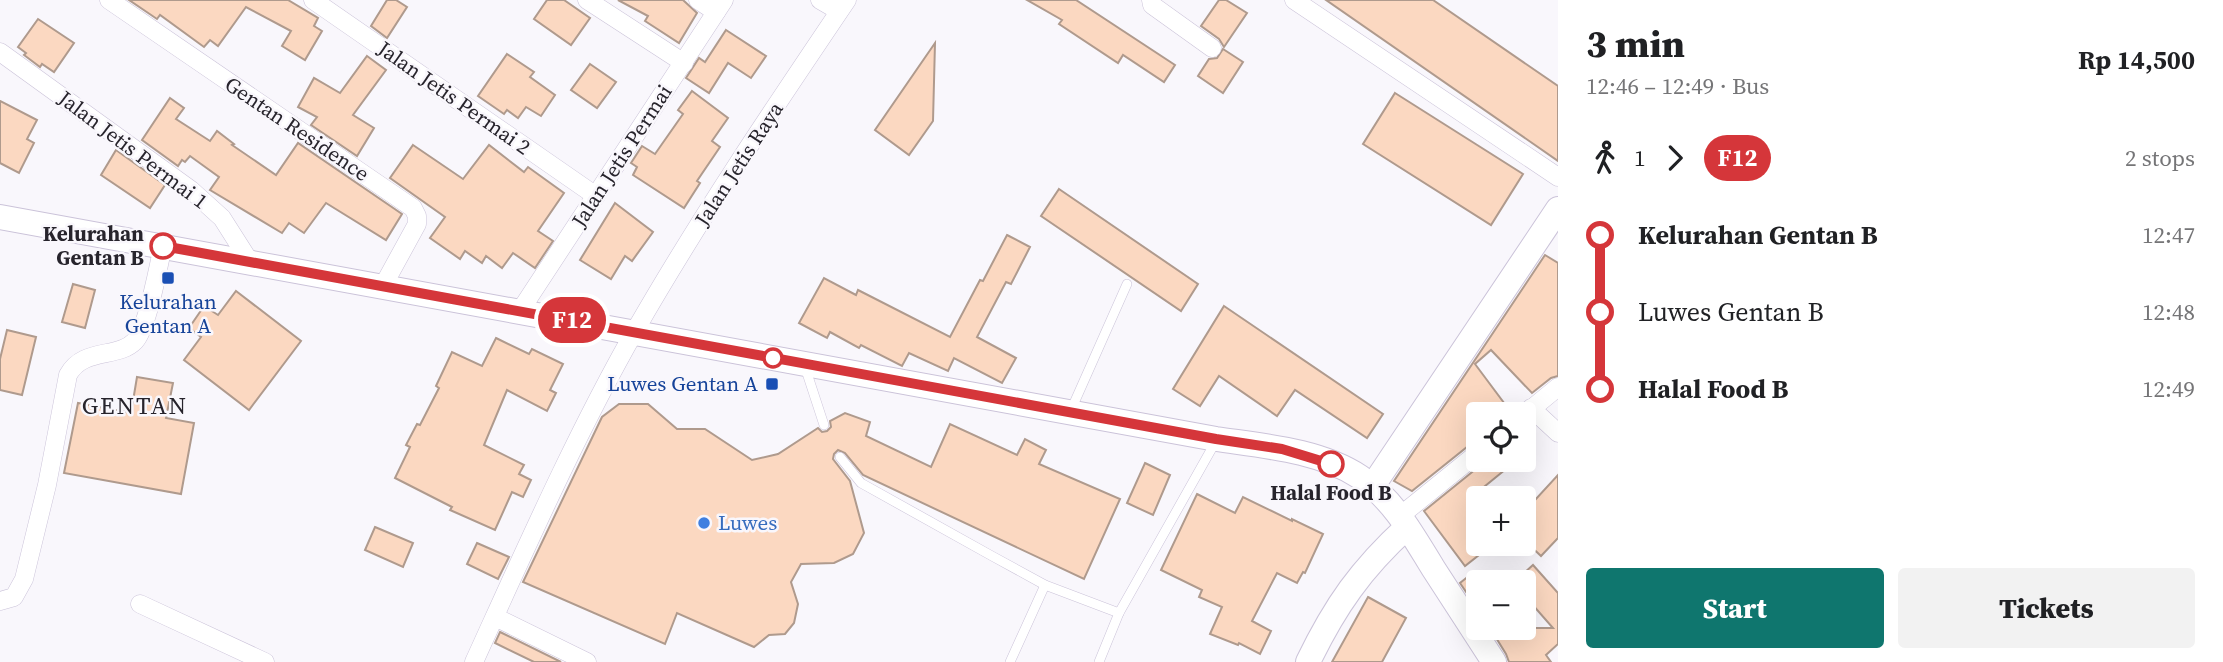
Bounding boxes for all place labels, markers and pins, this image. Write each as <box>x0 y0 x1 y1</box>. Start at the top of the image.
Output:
place label: Kelurahan Gentan B <box>43 219 144 272</box>
marker: Kelurahan Gentan B <box>150 233 176 259</box>
marker: Kelurahan Gentan A <box>160 270 176 286</box>
place label: Kelurahan Gentan A <box>119 287 217 340</box>
unlabelled marker <box>763 348 783 368</box>
place label: Luwes Gentan A <box>607 369 758 398</box>
marker: Luwes Gentan A <box>764 376 780 392</box>
marker: Halal Food B <box>1318 451 1344 477</box>
place label: Halal Food B <box>1270 478 1392 507</box>
place label: Luwes <box>718 508 777 537</box>
marker: Luwes <box>696 515 712 531</box>

